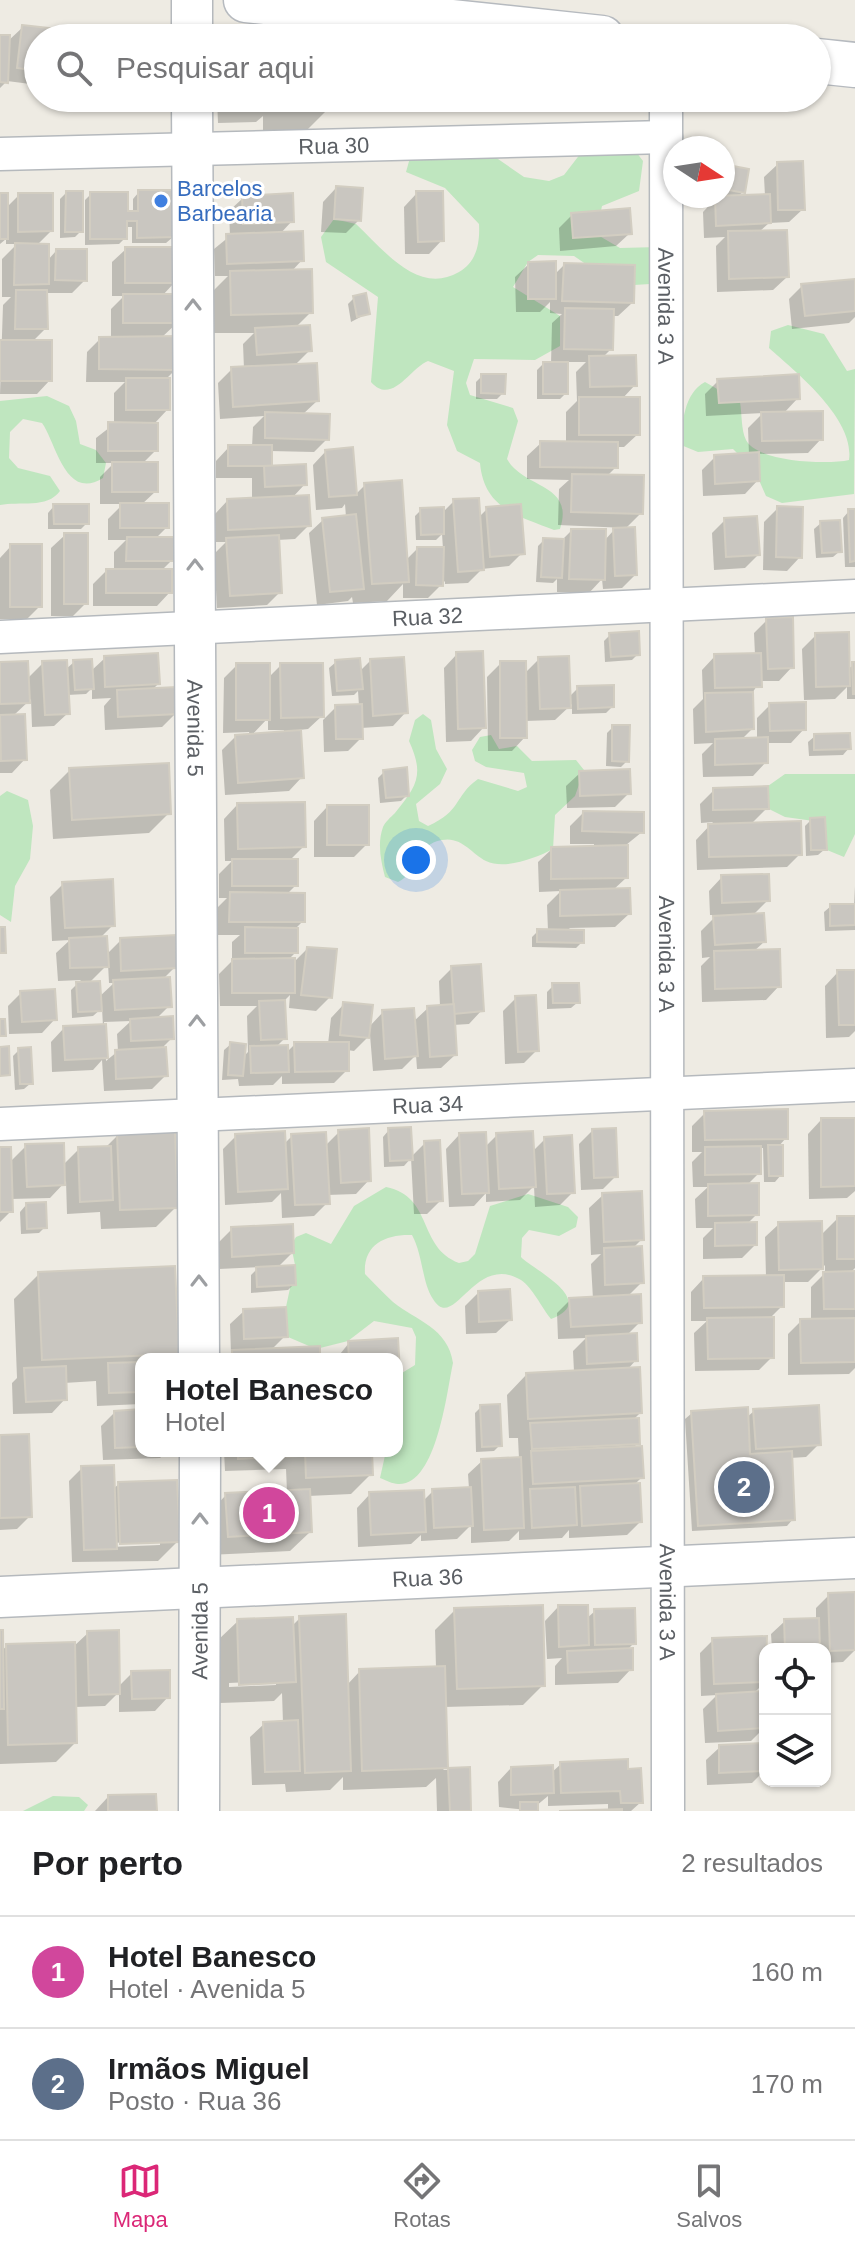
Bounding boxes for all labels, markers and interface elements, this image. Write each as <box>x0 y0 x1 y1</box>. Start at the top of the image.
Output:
search box <box>24 24 831 112</box>
icon: search <box>52 46 96 90</box>
text: Pesquisar aqui <box>116 51 314 84</box>
street label: Rua 30 <box>298 132 370 159</box>
north arrow <box>663 136 735 208</box>
place label: Barcelos Barbearia <box>177 176 273 226</box>
marker: Barcelos Barbearia <box>152 192 170 210</box>
street label: Avenida 3 A <box>654 247 679 365</box>
one-way arrow <box>184 298 202 311</box>
one-way arrow <box>186 558 204 571</box>
street label: Rua 32 <box>391 602 464 631</box>
street label: Avenida 5 <box>183 679 208 777</box>
your location <box>396 840 436 880</box>
street label: Avenida 3 A <box>654 895 680 1013</box>
one-way arrow <box>188 1014 206 1027</box>
street label: Rua 34 <box>392 1090 464 1119</box>
one-way arrow <box>190 1274 208 1287</box>
popup <box>135 1353 403 1457</box>
text: Hotel Banesco <box>165 1373 373 1406</box>
text: Hotel <box>165 1407 226 1437</box>
pin: 2 <box>718 1457 770 1517</box>
pin: 1 <box>243 1483 295 1543</box>
one-way arrow <box>191 1512 209 1525</box>
street label: Avenida 3 A <box>655 1543 680 1661</box>
street label: Rua 36 <box>392 1563 464 1592</box>
street label: Avenida 5 <box>187 1582 212 1680</box>
map controls <box>759 1643 831 1787</box>
button: locate <box>759 1643 831 1715</box>
button: layers <box>759 1715 831 1787</box>
text: Por perto <box>32 1844 183 1882</box>
text: 2 resultados <box>681 1848 823 1878</box>
text: Hotel Banesco <box>108 1940 316 1973</box>
text: 1 <box>51 1957 65 1987</box>
text: 160 m <box>751 1957 823 1987</box>
text: Hotel · Avenida 5 <box>108 1974 306 2004</box>
text: Irmãos Miguel <box>108 2052 310 2085</box>
text: 2 <box>51 2069 65 2099</box>
text: 170 m <box>751 2069 823 2099</box>
text: Posto · Rua 36 <box>108 2086 281 2116</box>
tab: Mapa <box>113 2159 168 2233</box>
tab: Rotas <box>393 2159 451 2233</box>
tab: Salvos <box>676 2159 742 2233</box>

